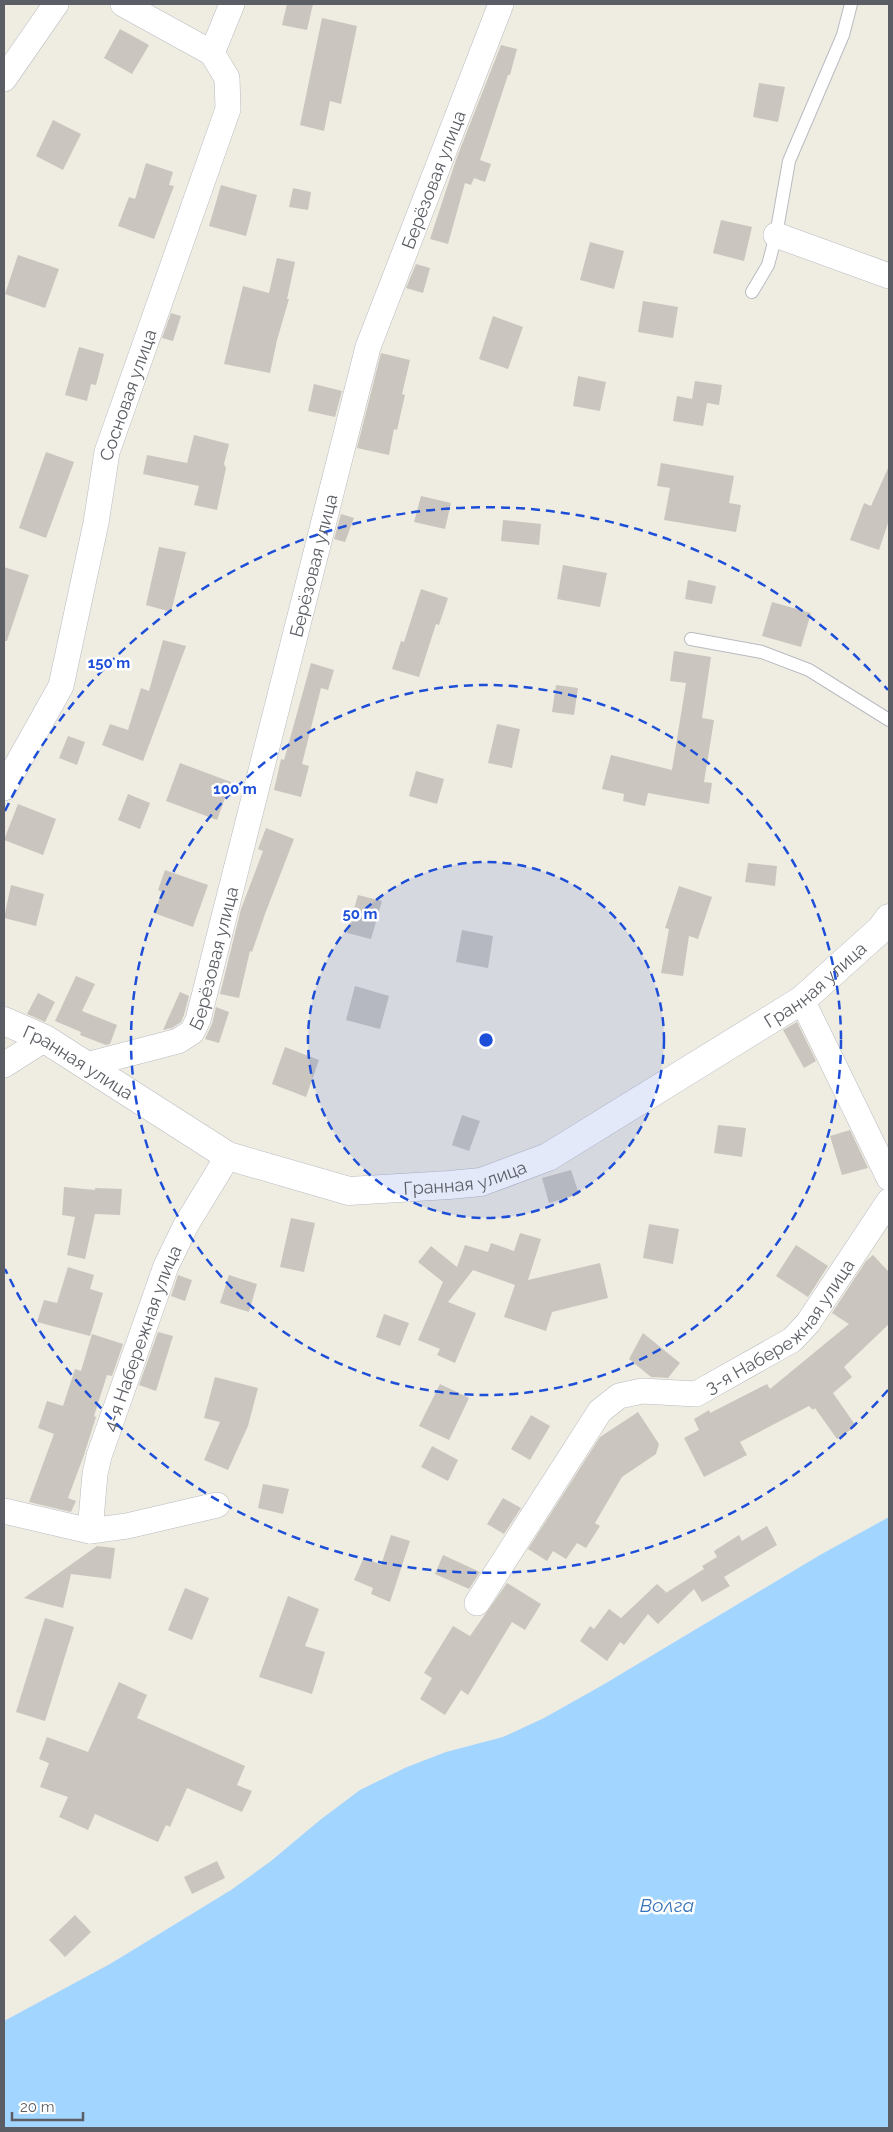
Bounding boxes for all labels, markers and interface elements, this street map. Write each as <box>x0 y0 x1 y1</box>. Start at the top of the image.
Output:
street label: Берёзовая улица <box>397 107 469 252</box>
street label: Сосновая улица <box>95 326 160 462</box>
street label: Берёзовая улица <box>285 492 341 639</box>
text: 150 m <box>88 654 130 672</box>
text: 100 m <box>213 780 257 798</box>
street label: Берёзовая улица <box>184 884 242 1033</box>
text: 50 m <box>342 905 378 923</box>
street label: Гранная улица <box>760 937 870 1032</box>
street label: Гранная улица <box>20 1020 137 1103</box>
centre of rings <box>477 1031 495 1049</box>
street label: Гранная улица <box>403 1156 529 1198</box>
street label: 4-я Набережная улица <box>98 1242 185 1434</box>
street label: 3-я Набережная улица <box>701 1255 858 1397</box>
water label: Волга <box>640 1894 694 1916</box>
scale bar <box>12 2090 84 2122</box>
text: 20 m <box>20 2098 55 2116</box>

